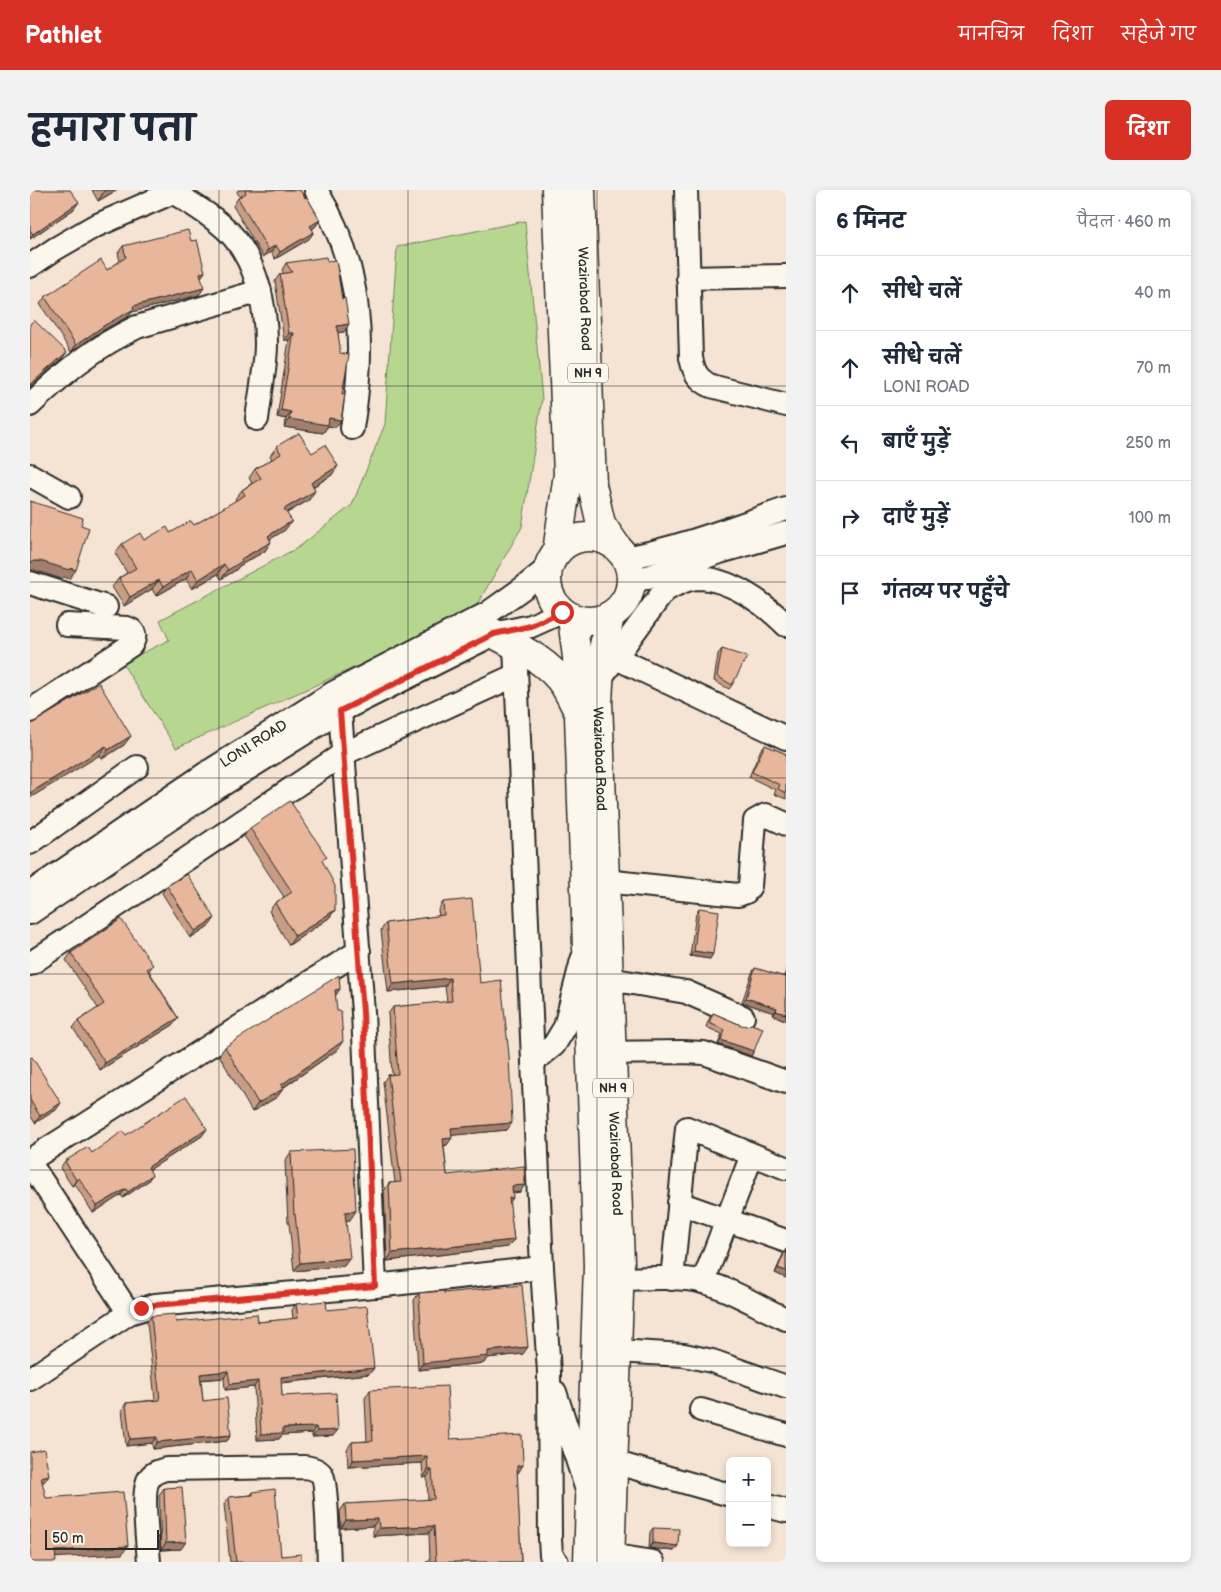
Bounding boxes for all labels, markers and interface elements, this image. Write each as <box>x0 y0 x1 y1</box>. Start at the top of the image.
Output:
text: Pathlet <box>25 21 102 50</box>
text: मानचित्र <box>958 24 1024 45</box>
text: दिशा <box>1052 24 1093 45</box>
text: सहेजे गए <box>1121 24 1196 45</box>
button: दिशा <box>1105 100 1191 160</box>
text: हमारा पता <box>30 108 195 151</box>
text: 6 मिनट <box>836 209 905 234</box>
text: पैदल · 460 m <box>1077 213 1171 232</box>
street label: Wazirabad Road <box>574 247 595 351</box>
icon: ahead <box>836 279 864 307</box>
text: सीधे चलें <box>883 281 961 304</box>
text: 40 m <box>1134 284 1171 303</box>
text: सीधे चलें <box>883 347 961 370</box>
icon: ahead <box>836 354 864 382</box>
text: 70 m <box>1136 359 1171 378</box>
road number: NH 9 <box>568 364 608 382</box>
text: LONI ROAD <box>883 378 970 397</box>
icon: left <box>836 429 864 457</box>
text: बाएँ मुड़ें <box>883 431 950 454</box>
text: 250 m <box>1125 434 1171 453</box>
icon: right <box>836 504 864 532</box>
text: दाएँ मुड़ें <box>883 506 949 529</box>
text: 100 m <box>1128 509 1171 528</box>
icon: arrive <box>836 579 864 607</box>
text: गंतव्य पर पहुँचे <box>883 581 1009 604</box>
route start <box>551 601 574 624</box>
street label: Wazirabad Road <box>589 707 610 811</box>
street label: LONI ROAD <box>217 716 290 771</box>
road number: NH 9 <box>593 1078 633 1098</box>
street label: Wazirabad Road <box>605 1111 626 1216</box>
route end <box>130 1297 153 1320</box>
map controls <box>726 1457 771 1547</box>
button: + <box>726 1457 771 1502</box>
button: − <box>726 1502 771 1547</box>
scale bar <box>45 1527 159 1550</box>
text: 50 m <box>52 1530 84 1547</box>

